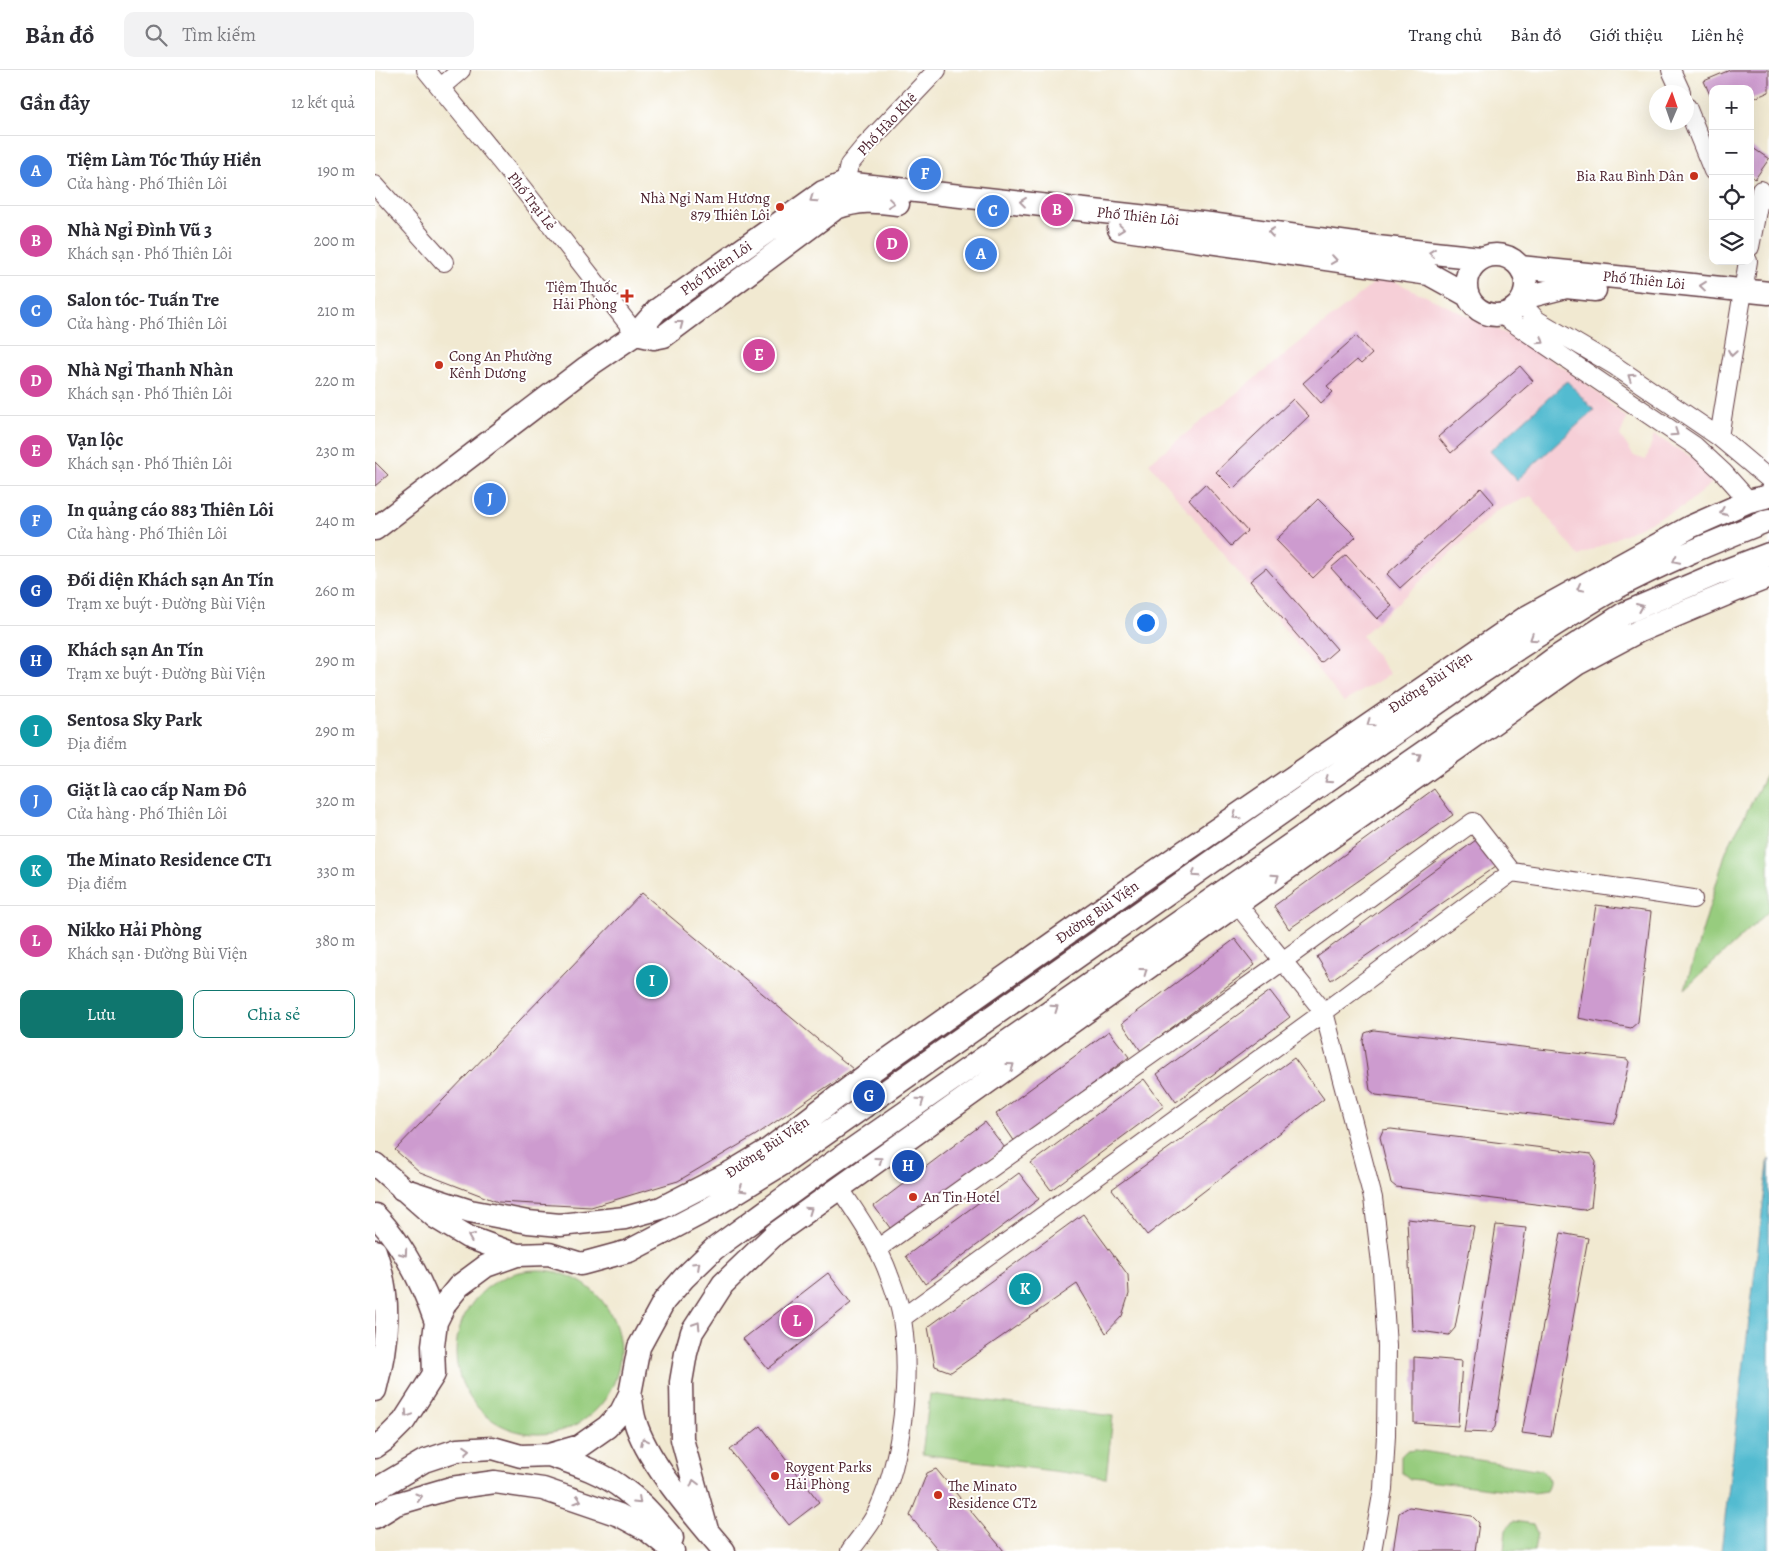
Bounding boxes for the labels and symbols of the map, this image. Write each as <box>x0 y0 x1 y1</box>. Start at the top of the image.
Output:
north arrow <box>1649 85 1694 130</box>
street label: Phố Hào Khê <box>853 88 922 160</box>
pin: F <box>909 155 941 193</box>
place label: Bia Rau Bình Dân <box>1576 166 1684 186</box>
street label: Phố Trại Lẻ <box>503 168 561 234</box>
marker: Bia Rau Bình Dân <box>1688 170 1700 182</box>
place label: Nhà Ngỉ Nam Hương 879 Thiên Lôi <box>640 188 770 225</box>
pin: B <box>1041 191 1073 229</box>
pin: C <box>977 192 1009 230</box>
one-way arrow <box>809 193 819 202</box>
one-way arrow <box>887 197 895 208</box>
one-way arrow <box>1019 198 1027 208</box>
marker: Nhà Ngỉ Nam Hương 879 Thiên Lôi <box>774 201 786 213</box>
street label: Phố Thiên Lôi <box>1096 202 1180 230</box>
one-way arrow <box>1118 223 1126 234</box>
pin: D <box>876 225 908 263</box>
one-way arrow <box>1267 227 1275 238</box>
pin: A <box>965 235 997 273</box>
street label: Phố Thiên Lôi <box>676 236 756 300</box>
one-way arrow <box>1428 248 1436 259</box>
one-way arrow <box>1330 255 1339 265</box>
street label: Phố Thiên Lôi <box>1602 266 1686 294</box>
place label: Tiệm Thuốc Hải Phòng <box>546 277 617 314</box>
one-way arrow <box>1699 281 1707 292</box>
marker: Tiệm Thuốc Hải Phòng <box>621 290 633 302</box>
one-way arrow <box>674 322 683 330</box>
one-way arrow <box>1535 335 1544 345</box>
pin: E <box>743 336 775 374</box>
place label: Cong An Phường Kênh Dương <box>449 346 552 383</box>
one-way arrow <box>1728 349 1738 358</box>
marker: Cong An Phường Kênh Dương <box>433 359 445 371</box>
one-way arrow <box>1628 374 1637 383</box>
one-way arrow <box>1669 427 1679 436</box>
pin: J <box>474 480 506 518</box>
one-way arrow <box>1719 506 1728 517</box>
one-way arrow <box>1672 554 1681 564</box>
one-way arrow <box>1576 582 1585 592</box>
one-way arrow <box>1635 603 1644 613</box>
your location <box>1133 610 1159 636</box>
one-way arrow <box>1530 632 1539 641</box>
street label: Đường Bùi Viện <box>1384 646 1476 718</box>
one-way arrow <box>1366 717 1376 726</box>
one-way arrow <box>1412 753 1422 762</box>
one-way arrow <box>1324 774 1334 783</box>
one-way arrow <box>1232 810 1242 819</box>
one-way arrow <box>1191 868 1201 877</box>
one-way arrow <box>1270 874 1280 883</box>
street label: Đường Bùi Viện <box>1051 876 1143 948</box>
pin: I <box>636 962 668 1000</box>
one-way arrow <box>1138 968 1147 977</box>
one-way arrow <box>1049 1005 1058 1014</box>
one-way arrow <box>1006 1063 1015 1072</box>
pin: G <box>853 1077 885 1115</box>
one-way arrow <box>915 1098 925 1107</box>
street label: Đường Bùi Viện <box>721 1111 813 1183</box>
pin: H <box>892 1147 924 1185</box>
one-way arrow <box>873 1157 883 1166</box>
one-way arrow <box>739 1182 748 1192</box>
place label: An Tin Hotel <box>922 1187 1000 1207</box>
marker: An Tin Hotel <box>907 1191 919 1203</box>
one-way arrow <box>803 1207 813 1216</box>
one-way arrow <box>467 1233 476 1244</box>
one-way arrow <box>398 1248 407 1257</box>
one-way arrow <box>691 1262 700 1271</box>
pin: K <box>1009 1270 1041 1308</box>
pin: L <box>781 1302 813 1340</box>
one-way arrow <box>690 1321 700 1330</box>
one-way arrow <box>405 1409 415 1418</box>
one-way arrow <box>640 1438 650 1447</box>
one-way arrow <box>463 1444 471 1455</box>
place label: Roygent Parks Hải Phòng <box>785 1457 872 1494</box>
marker: Roygent Parks Hải Phòng <box>769 1470 781 1482</box>
place label: The Minato Residence CT2 <box>948 1476 1037 1513</box>
one-way arrow <box>689 1479 700 1488</box>
marker: The Minato Residence CT2 <box>932 1489 944 1501</box>
one-way arrow <box>415 1492 423 1502</box>
one-way arrow <box>573 1494 582 1504</box>
one-way arrow <box>632 1495 641 1504</box>

